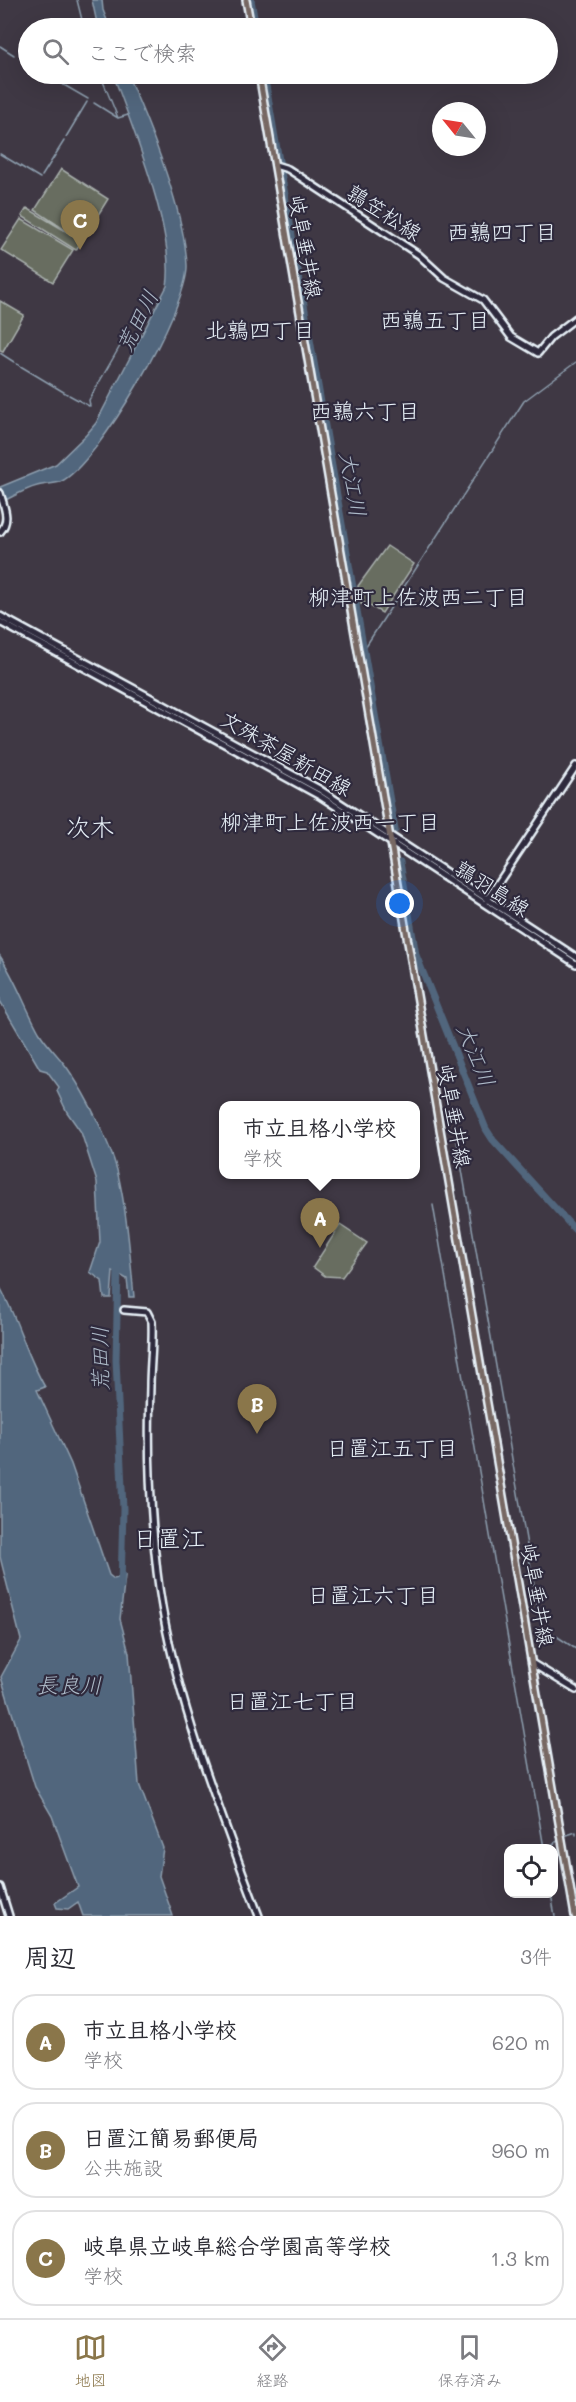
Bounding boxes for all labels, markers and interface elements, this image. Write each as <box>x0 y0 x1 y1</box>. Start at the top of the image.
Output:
search box <box>18 18 558 84</box>
icon: search <box>39 35 72 68</box>
text: ここで検索 <box>87 38 197 67</box>
north arrow <box>432 102 486 156</box>
street label: 鶉笠松線 <box>342 178 427 246</box>
street label: 岐阜垂井線 <box>284 193 329 301</box>
pin: C <box>60 200 100 250</box>
district label: 西鶉四丁目 <box>447 217 557 246</box>
water label: 荒田川 <box>109 285 164 357</box>
district label: 西鶉五丁目 <box>380 305 490 334</box>
district label: 北鶉四丁目 <box>205 315 315 344</box>
district label: 西鶉六丁目 <box>310 396 420 425</box>
water label: 大江川 <box>333 449 374 519</box>
district label: 柳津町上佐波西二丁目 <box>308 582 528 611</box>
street label: 文殊茶屋新田線 <box>216 704 357 801</box>
district label: 柳津町上佐波西一丁目 <box>220 807 440 836</box>
district label: 次木 <box>66 811 114 842</box>
street label: 鶉羽島線 <box>450 854 535 922</box>
your location <box>385 889 414 918</box>
water label: 大江川 <box>451 1019 502 1091</box>
street label: 岐阜垂井線 <box>433 1062 478 1170</box>
popup <box>219 1101 420 1179</box>
text: 市立且格小学校 <box>242 1113 397 1142</box>
text: 学校 <box>242 1144 282 1170</box>
pin: A <box>300 1198 340 1248</box>
water label: 荒田川 <box>84 1326 115 1392</box>
pin: B <box>238 1384 276 1434</box>
district label: 日置江五丁目 <box>326 1433 458 1462</box>
district label: 日置江 <box>133 1522 205 1553</box>
street label: 岐阜垂井線 <box>516 1541 561 1649</box>
district label: 日置江六丁目 <box>307 1580 439 1609</box>
water label: 長良川 <box>36 1670 102 1699</box>
district label: 日置江七丁目 <box>226 1686 358 1715</box>
map controls <box>504 1844 558 1898</box>
button: locate <box>504 1844 558 1898</box>
text: 周辺 <box>24 1940 76 1974</box>
text: 3件 <box>520 1943 552 1969</box>
text: 市立且格小学校 <box>83 2015 237 2044</box>
text: A <box>39 2029 52 2055</box>
text: 620 m <box>492 2029 550 2055</box>
text: 学校 <box>83 2046 123 2072</box>
text: 日置江簡易郵便局 <box>83 2123 259 2152</box>
text: B <box>39 2137 52 2163</box>
text: 960 m <box>491 2137 550 2163</box>
text: 公共施設 <box>83 2154 163 2180</box>
text: 岐阜県立岐阜総合学園高等学校 <box>83 2231 391 2260</box>
text: C <box>38 2245 53 2271</box>
text: 1.3 km <box>490 2245 550 2271</box>
text: 学校 <box>83 2262 123 2288</box>
tab: 地図 <box>74 2331 107 2391</box>
tab: 経路 <box>256 2331 289 2391</box>
tab: 保存済み <box>438 2331 502 2391</box>

